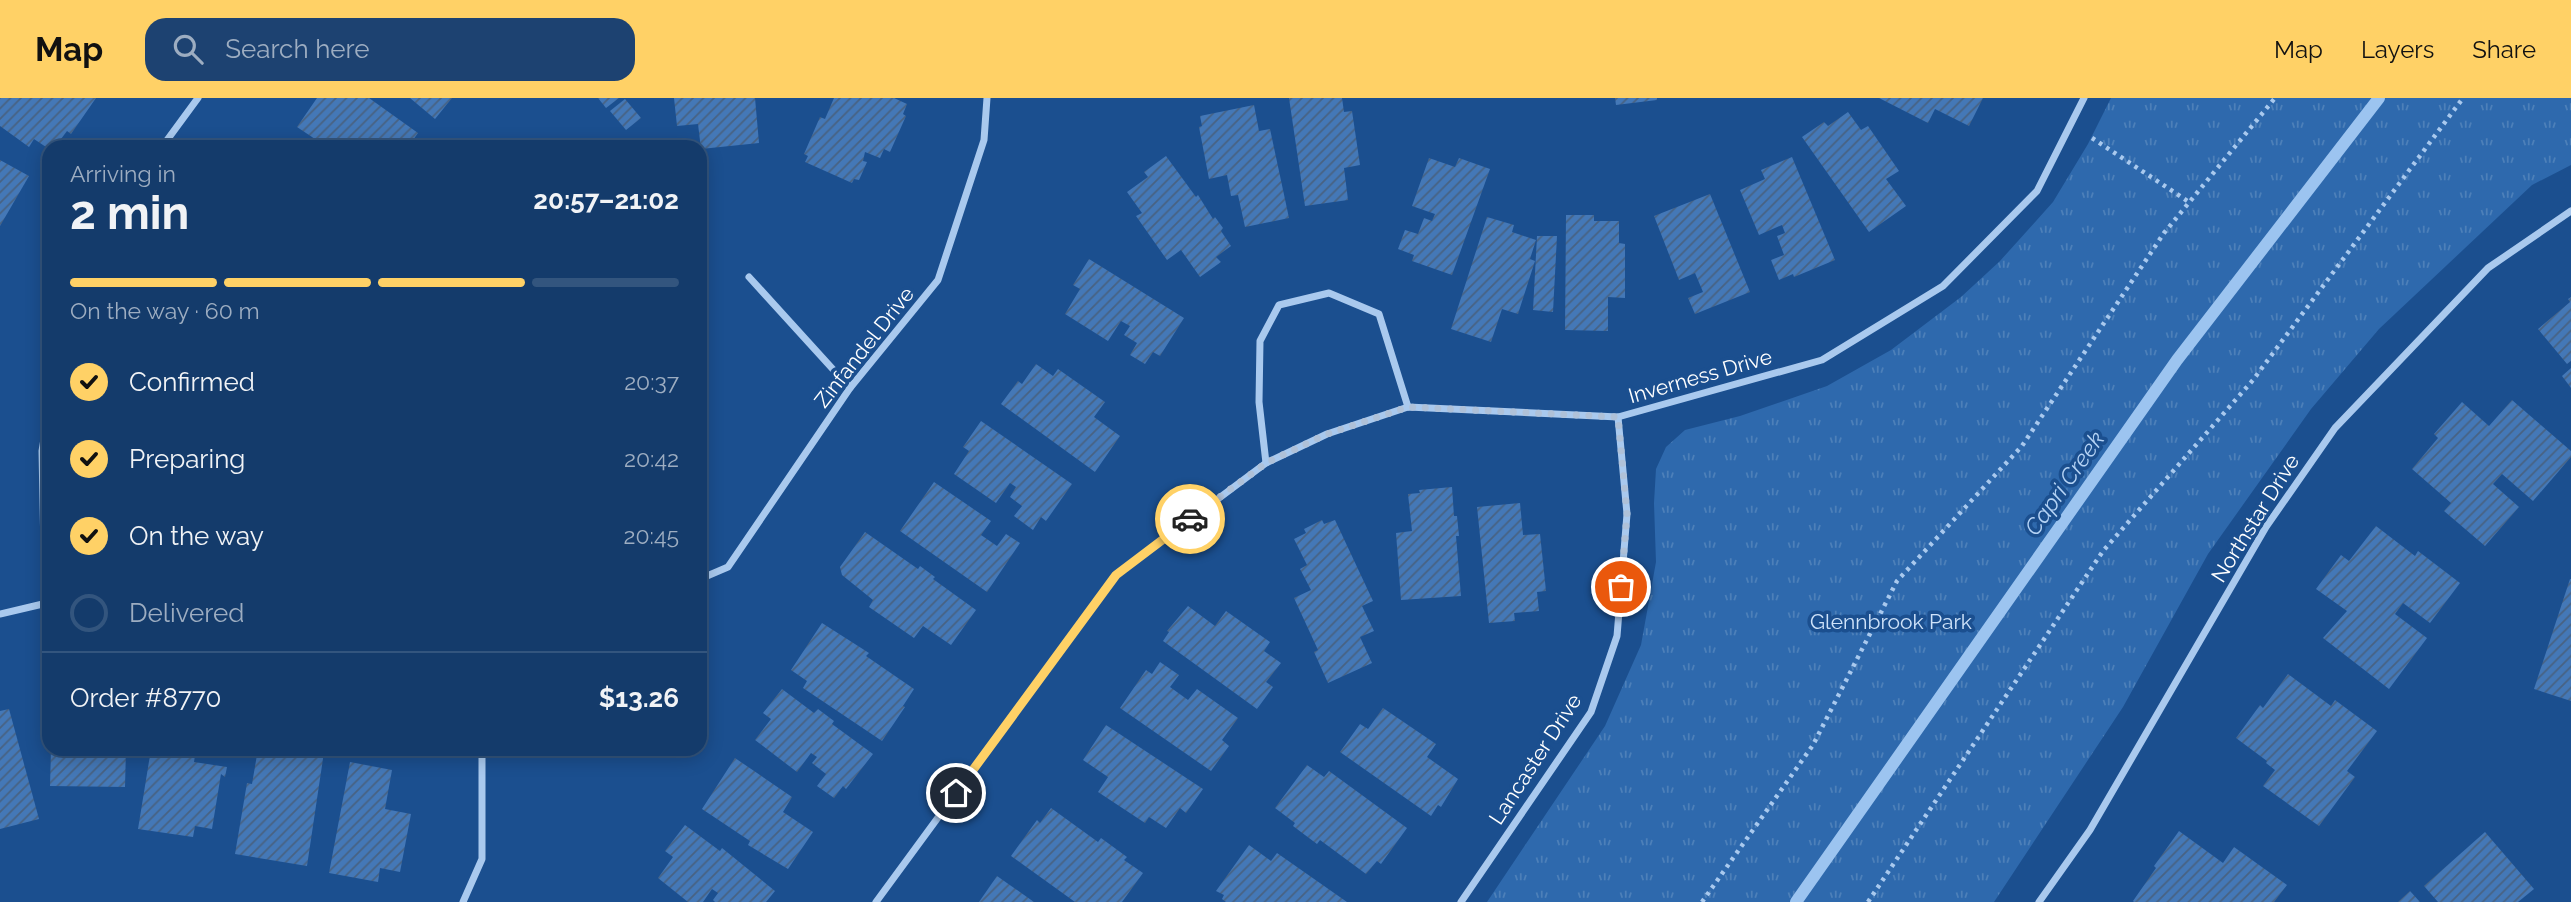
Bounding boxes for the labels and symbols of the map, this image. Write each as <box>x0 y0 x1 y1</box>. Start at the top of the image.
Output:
street label: Zinfandel Drive <box>809 282 919 412</box>
street label: Inverness Drive <box>1625 344 1775 408</box>
water label: Capri Creek <box>2018 426 2110 540</box>
street label: Northstar Drive <box>2206 449 2304 587</box>
courier <box>1155 484 1225 554</box>
pin <box>1591 557 1651 617</box>
park label: Glennbrook Park <box>1810 609 1972 634</box>
street label: Lancaster Drive <box>1484 689 1586 829</box>
pin <box>926 763 986 823</box>

